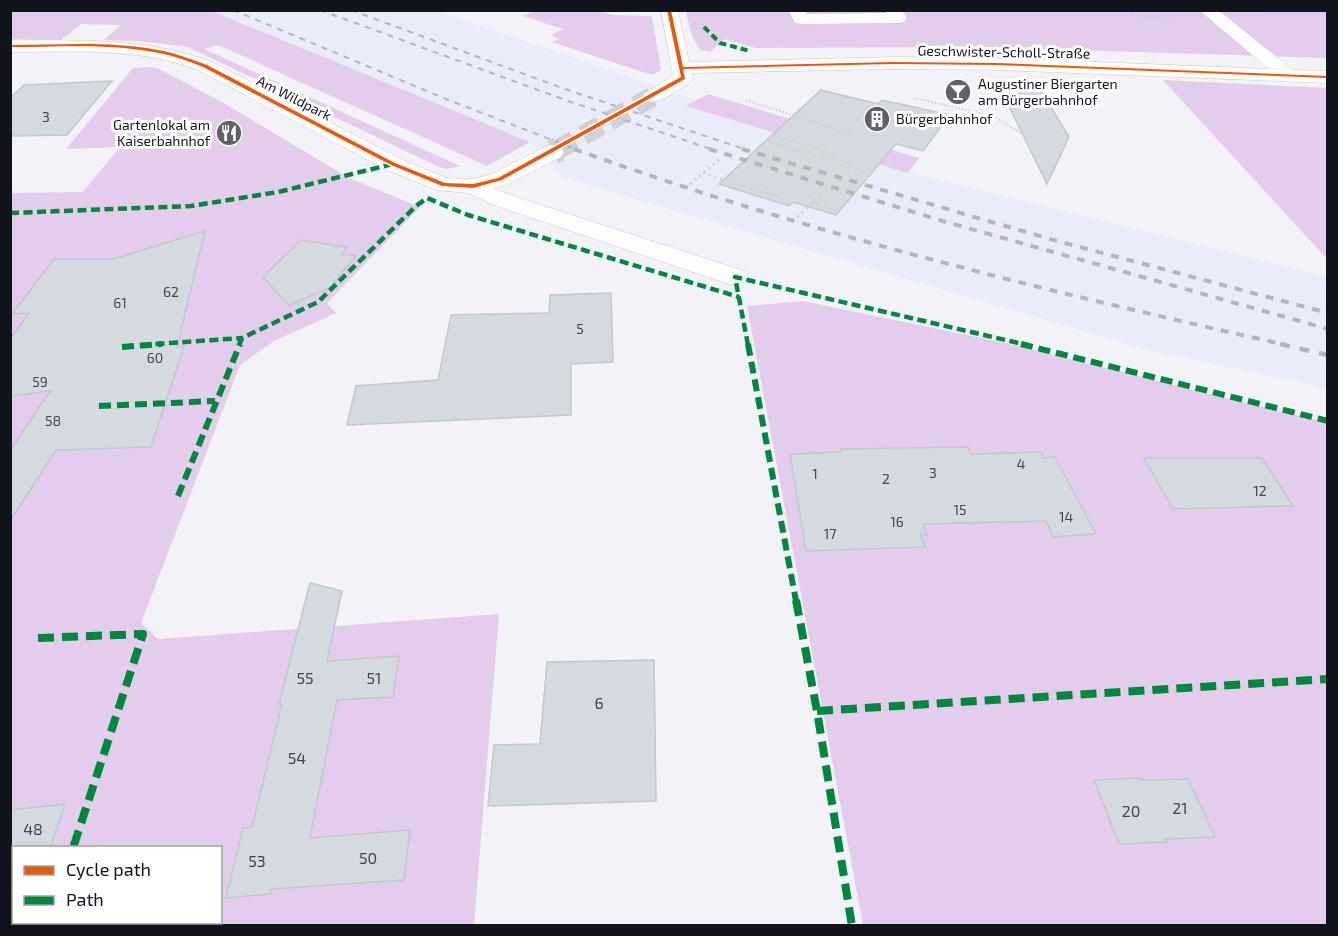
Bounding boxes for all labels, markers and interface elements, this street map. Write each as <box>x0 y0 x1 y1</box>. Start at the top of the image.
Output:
street label: Geschwister-Scholl-Straße <box>917 41 1091 62</box>
street label: Am Wildpark <box>254 72 334 124</box>
place label: Augustiner Biergarten am Bürgerbahnhof <box>978 75 1118 108</box>
bar icon: Augustiner Biergarten am Bürgerbahnhof <box>943 77 973 107</box>
building icon: Bürgerbahnhof <box>862 104 892 134</box>
house number: 3 <box>42 108 50 125</box>
place label: Bürgerbahnhof <box>896 110 993 127</box>
place label: Gartenlokal am Kaiserbahnhof <box>113 116 211 149</box>
restaurant icon: Gartenlokal am Kaiserbahnhof <box>214 118 244 148</box>
house number: 62 <box>163 283 179 300</box>
house number: 61 <box>113 294 127 311</box>
house number: 5 <box>576 320 584 337</box>
house number: 60 <box>147 349 163 366</box>
house number: 59 <box>32 373 48 390</box>
house number: 58 <box>45 412 61 429</box>
house number: 4 <box>1017 455 1025 472</box>
house number: 3 <box>929 464 937 481</box>
house number: 1 <box>812 465 818 482</box>
house number: 2 <box>882 470 890 487</box>
house number: 12 <box>1253 482 1267 499</box>
house number: 15 <box>953 501 967 518</box>
house number: 14 <box>1059 508 1073 525</box>
house number: 16 <box>890 513 904 530</box>
house number: 17 <box>824 525 836 542</box>
house number: 55 <box>296 668 314 687</box>
house number: 51 <box>367 668 381 687</box>
house number: 6 <box>594 693 604 712</box>
house number: 54 <box>288 748 306 767</box>
house number: 21 <box>1172 798 1188 817</box>
house number: 20 <box>1122 801 1140 820</box>
house number: 48 <box>23 819 43 838</box>
legend <box>12 846 222 924</box>
house number: 50 <box>359 848 377 867</box>
house number: 53 <box>248 851 266 870</box>
text: Cycle path <box>66 858 151 880</box>
text: Path <box>66 888 104 910</box>

